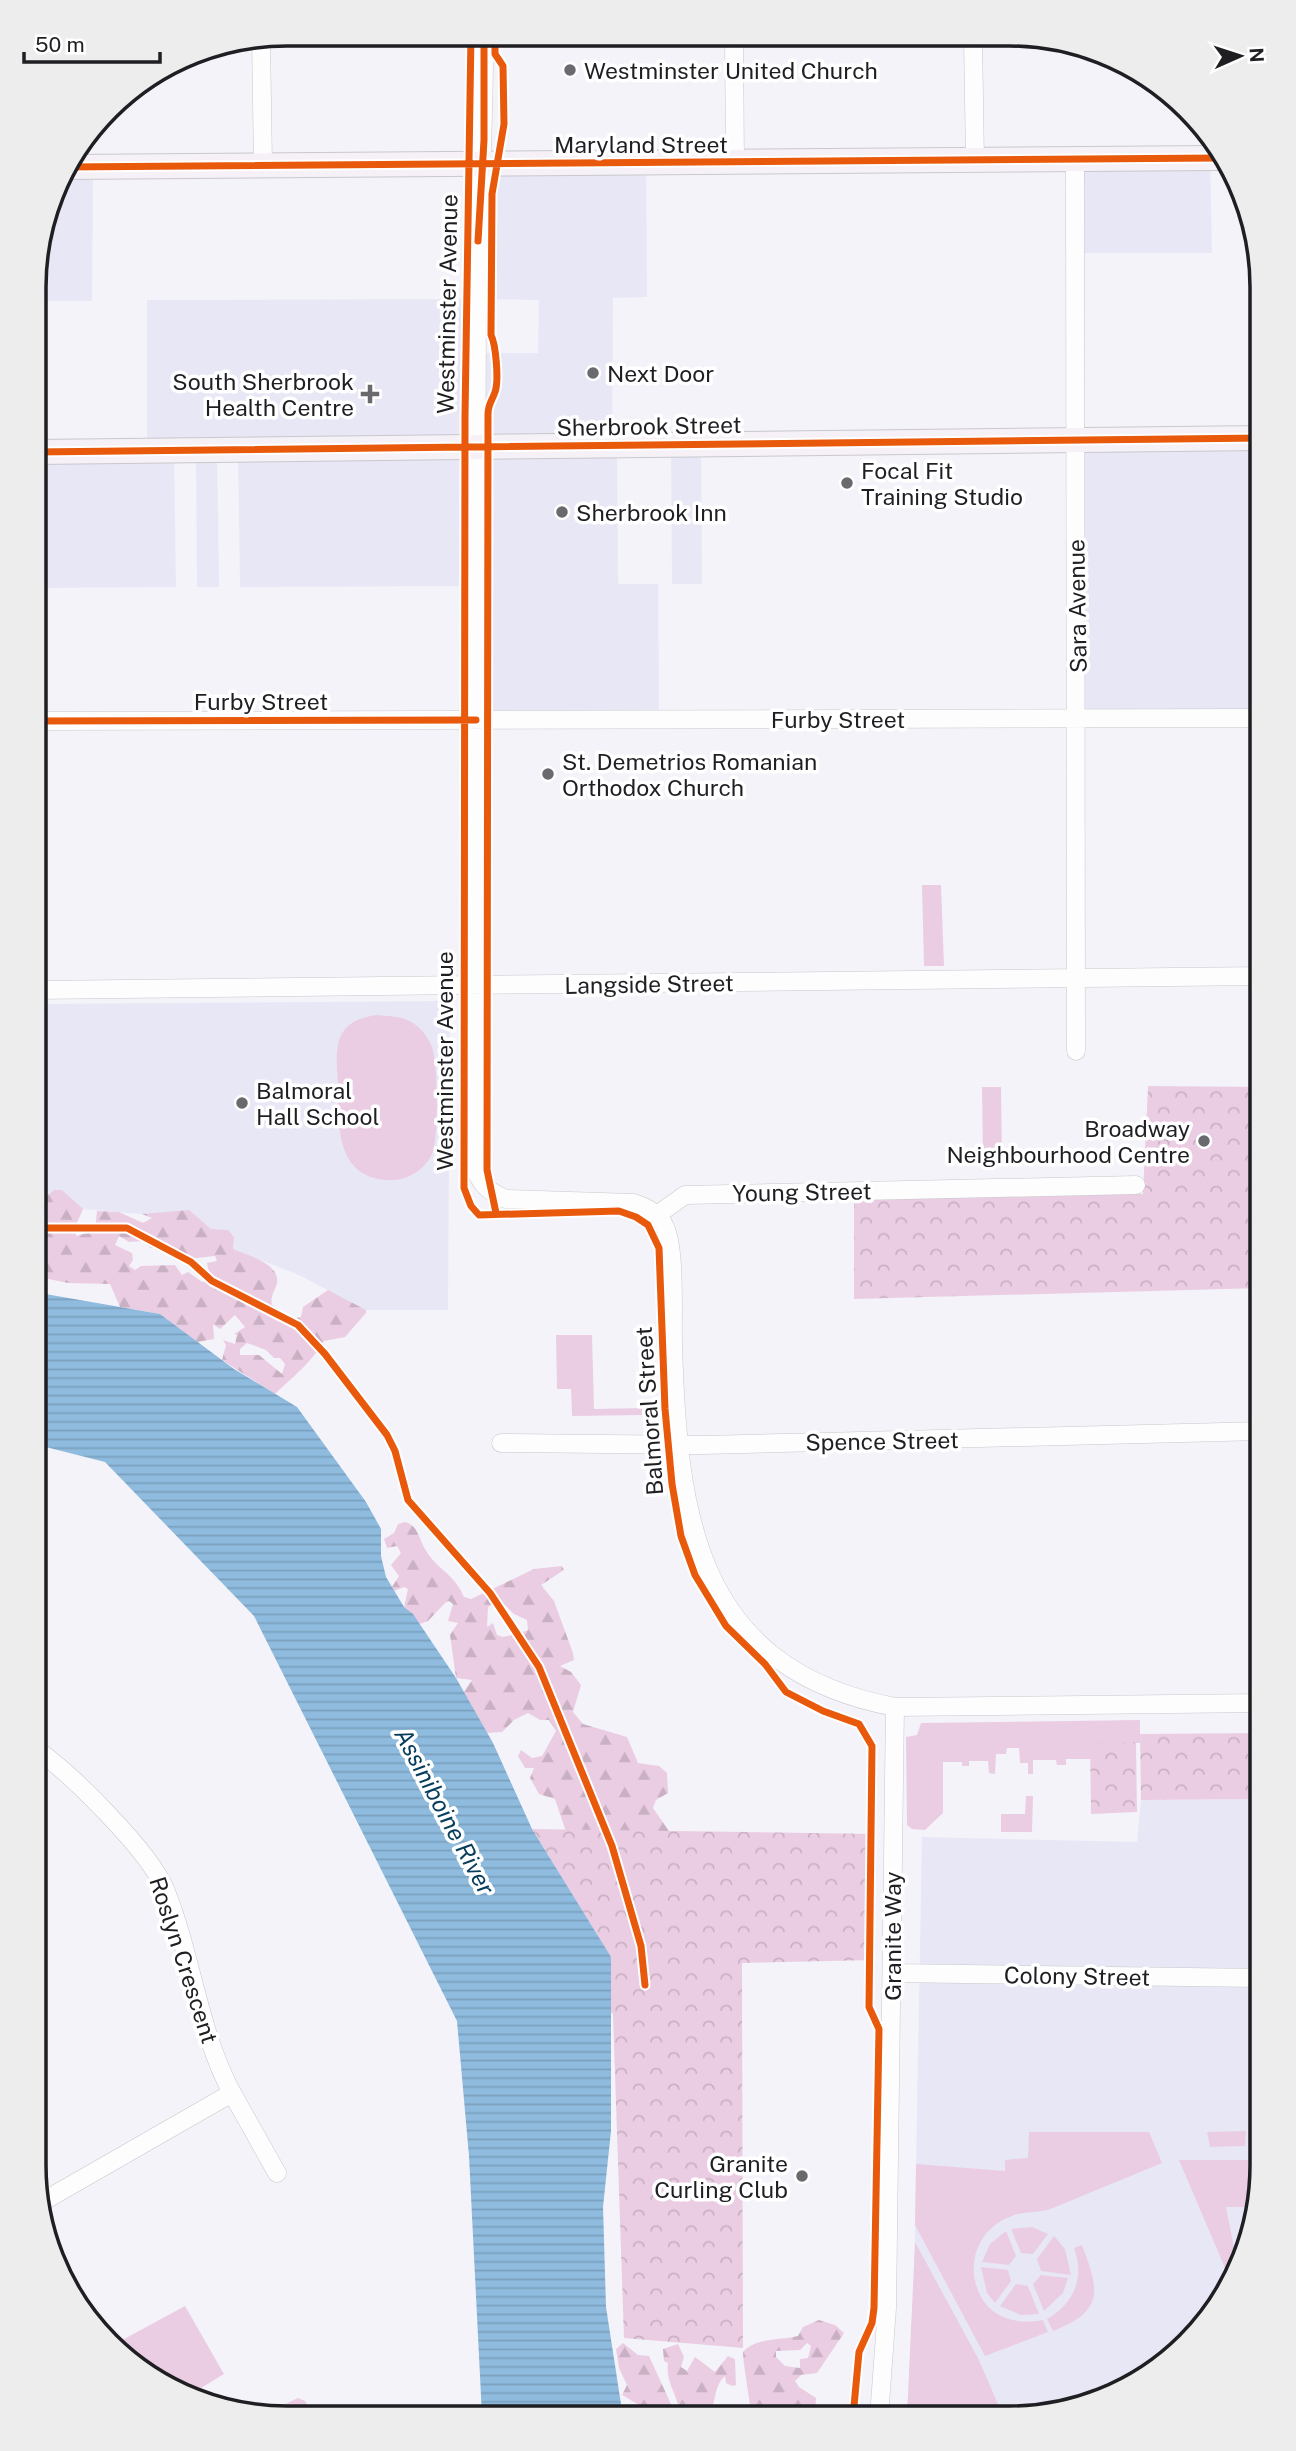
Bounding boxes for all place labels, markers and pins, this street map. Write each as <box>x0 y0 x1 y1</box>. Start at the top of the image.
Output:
place label: Westminster United Church <box>584 57 878 84</box>
marker: Westminster United Church <box>562 62 578 78</box>
place label: Next Door <box>607 360 714 387</box>
marker: Next Door <box>585 365 601 381</box>
place label: South Sherbrook Health Centre <box>172 368 354 421</box>
marker: South Sherbrook Health Centre <box>360 384 380 404</box>
place label: Focal Fit Training Studio <box>861 457 1023 510</box>
marker: Focal Fit Training Studio <box>839 475 855 491</box>
place label: Sherbrook Inn <box>576 499 727 526</box>
marker: Sherbrook Inn <box>554 504 570 520</box>
place label: St. Demetrios Romanian Orthodox Church <box>562 748 817 801</box>
marker: St. Demetrios Romanian Orthodox Church <box>540 766 556 782</box>
place label: Balmoral Hall School <box>256 1077 379 1130</box>
marker: Balmoral Hall School <box>234 1095 250 1111</box>
place label: Broadway Neighbourhood Centre <box>946 1115 1190 1168</box>
marker: Broadway Neighbourhood Centre <box>1196 1133 1212 1149</box>
place label: Granite Curling Club <box>654 2150 788 2203</box>
marker: Granite Curling Club <box>794 2168 810 2184</box>

